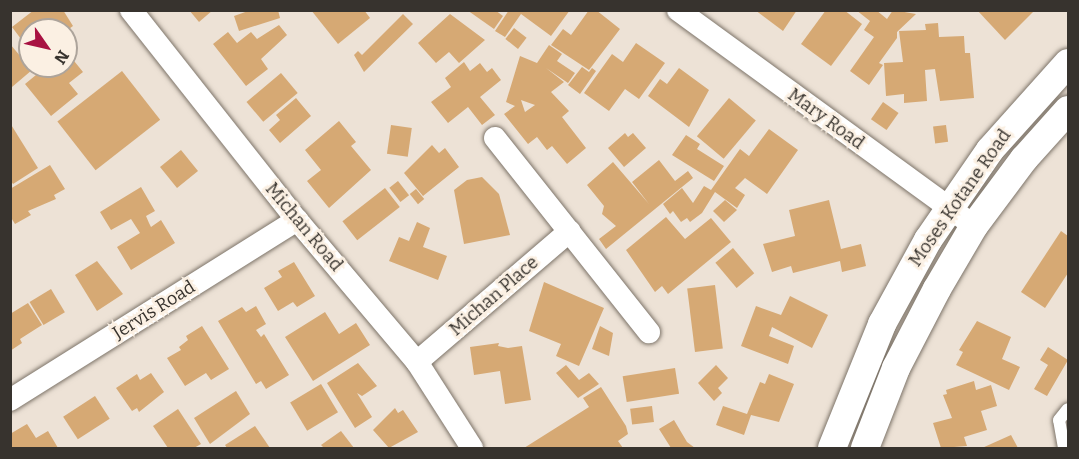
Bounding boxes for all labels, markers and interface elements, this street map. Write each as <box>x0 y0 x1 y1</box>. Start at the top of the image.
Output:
north arrow <box>18 18 78 78</box>
text: N <box>50 47 73 68</box>
street label: Mary Road <box>784 84 868 154</box>
street label: Moses Kotane Road <box>905 125 1015 271</box>
street label: Michan Road <box>261 178 347 276</box>
street label: Michan Place <box>445 252 543 340</box>
street label: Jervis Road <box>109 276 199 344</box>

